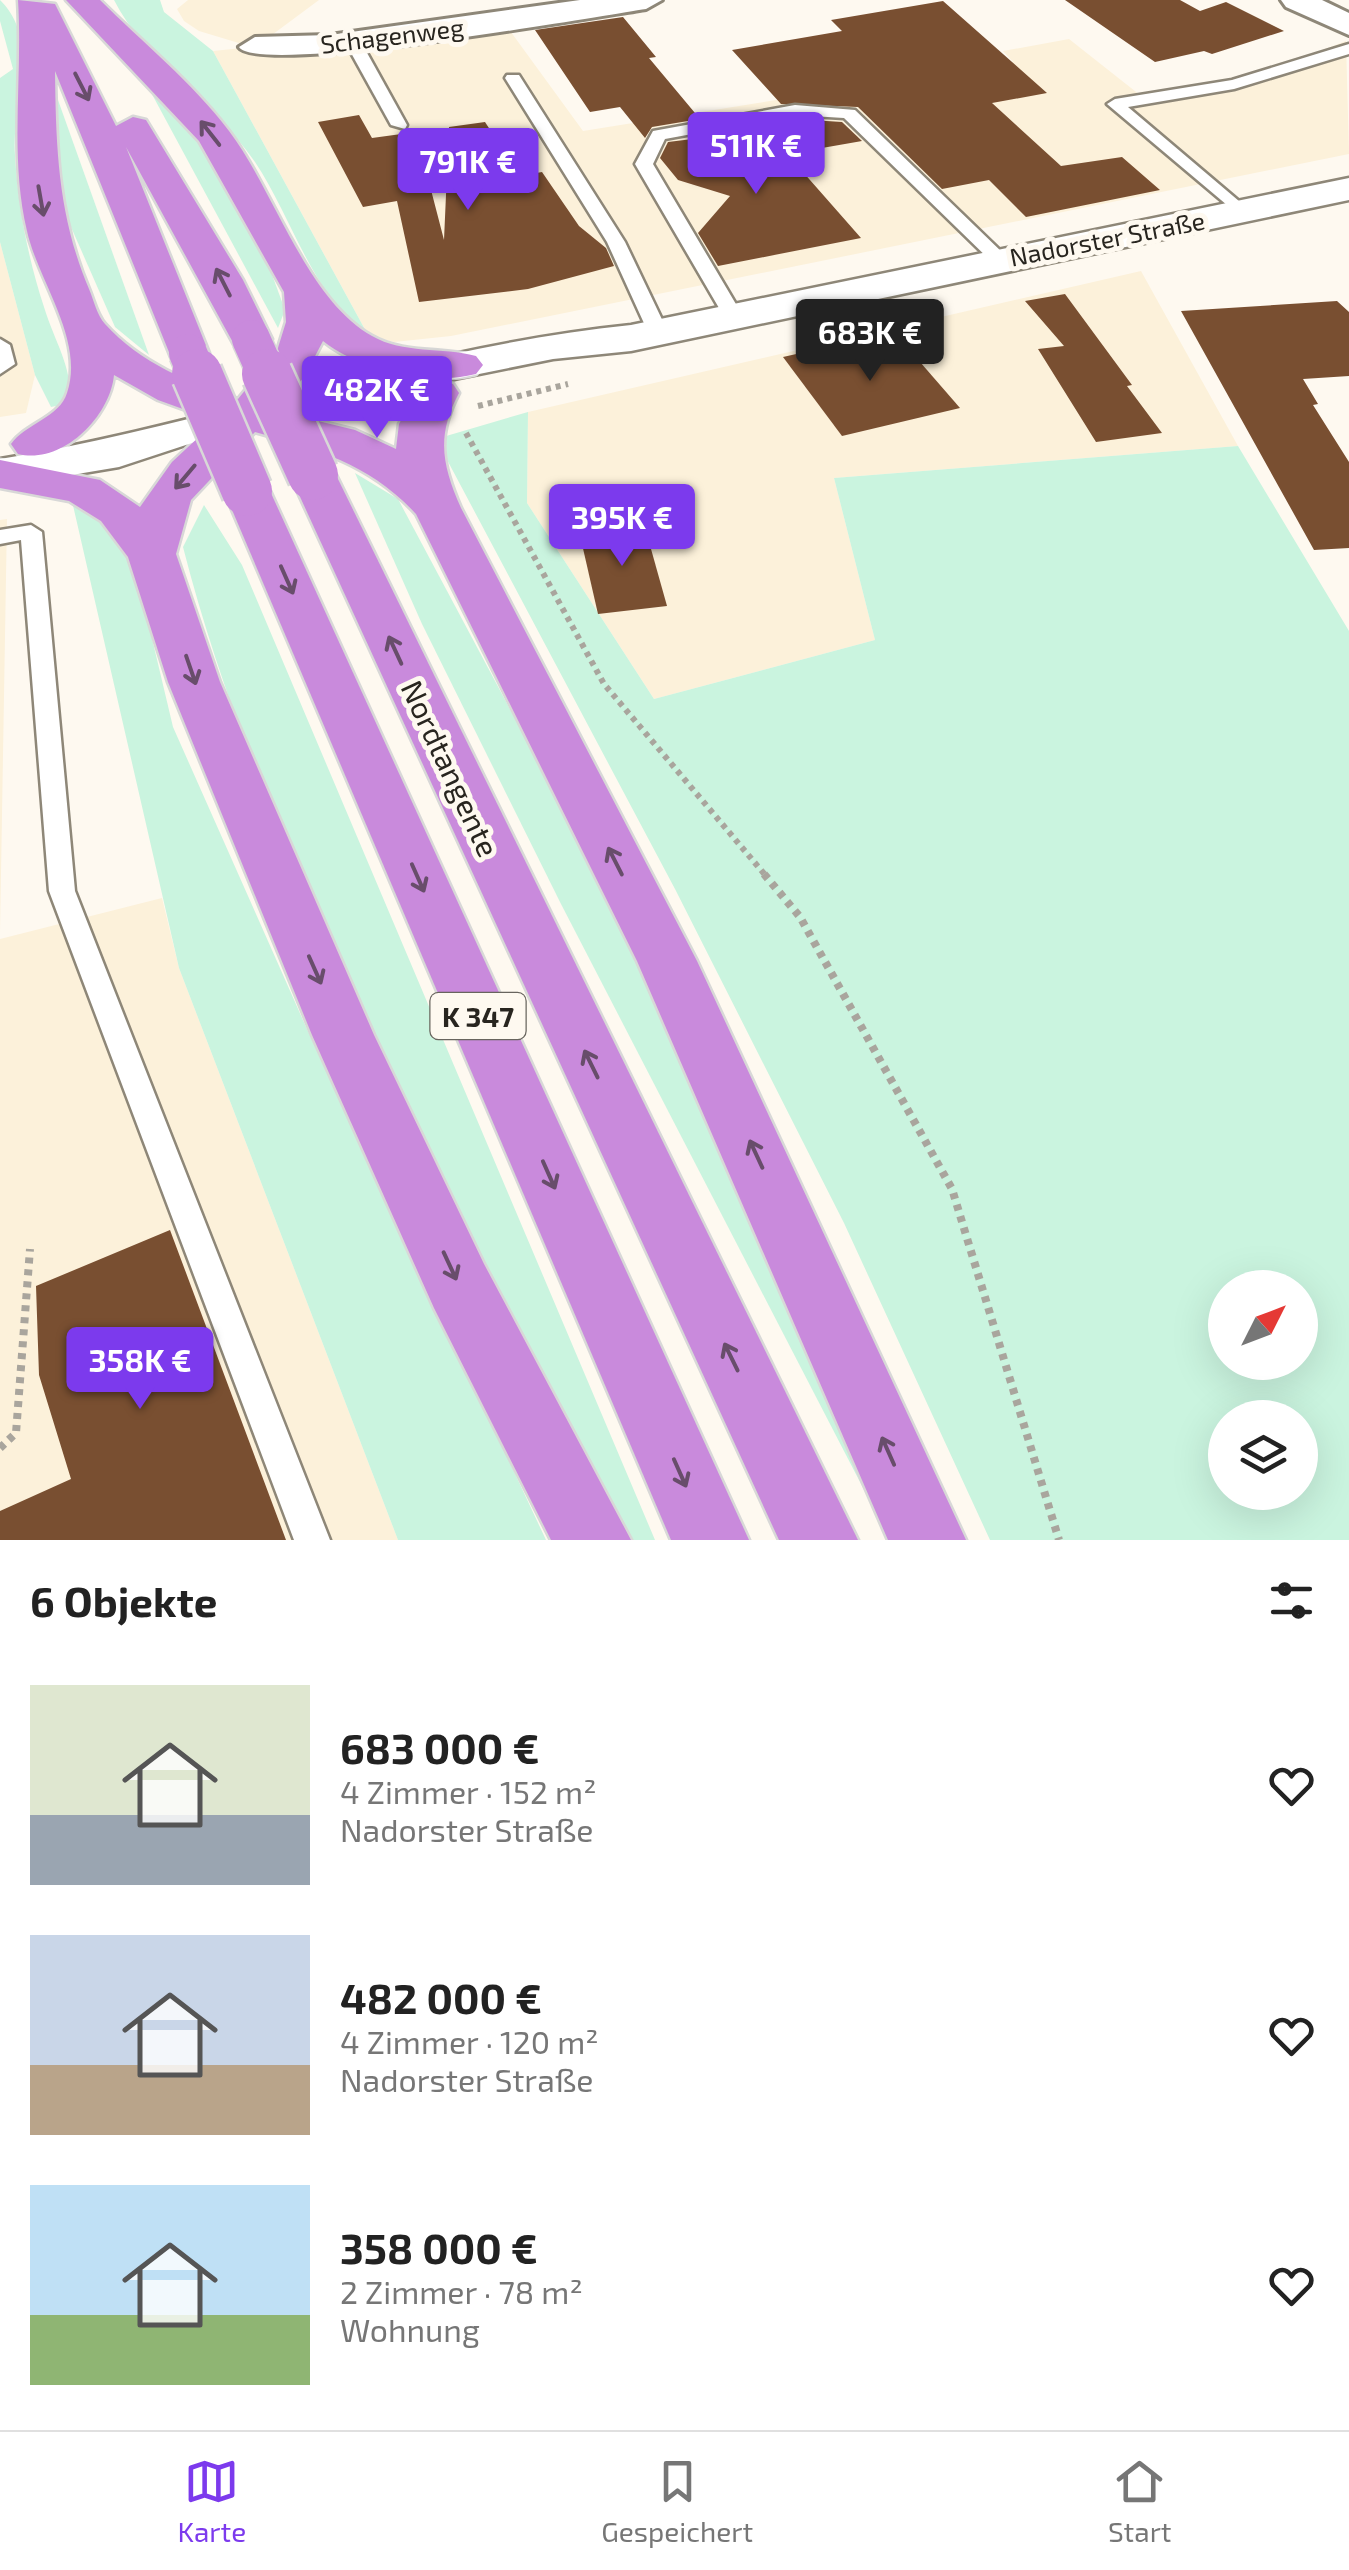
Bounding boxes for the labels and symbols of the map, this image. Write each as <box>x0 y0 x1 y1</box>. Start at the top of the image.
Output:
street label: Schagenweg <box>319 11 465 59</box>
one-way arrow <box>73 71 92 101</box>
pin: 511K € <box>675 112 837 197</box>
one-way arrow <box>200 120 221 147</box>
pin: 791K € <box>387 128 549 213</box>
one-way arrow <box>32 184 51 217</box>
street label: Nadorster Straße <box>1007 204 1207 272</box>
one-way arrow <box>213 268 232 298</box>
pin: 683K € <box>789 299 951 384</box>
pin: 482K € <box>296 356 458 441</box>
one-way arrow <box>175 463 197 489</box>
pin: 395K € <box>541 484 703 569</box>
one-way arrow <box>278 564 297 594</box>
one-way arrow <box>385 635 404 665</box>
one-way arrow <box>183 654 201 686</box>
street label: Nordtangente <box>395 674 507 862</box>
one-way arrow <box>605 847 624 876</box>
one-way arrow <box>410 862 428 893</box>
one-way arrow <box>307 954 325 985</box>
road number: K 347 <box>430 993 526 1039</box>
one-way arrow <box>580 1050 599 1080</box>
one-way arrow <box>745 1140 764 1170</box>
one-way arrow <box>541 1159 559 1190</box>
one-way arrow <box>442 1250 460 1281</box>
north arrow <box>1208 1270 1318 1380</box>
pin: 358K € <box>59 1327 221 1412</box>
one-way arrow <box>721 1343 740 1373</box>
one-way arrow <box>878 1436 896 1467</box>
one-way arrow <box>672 1457 690 1488</box>

